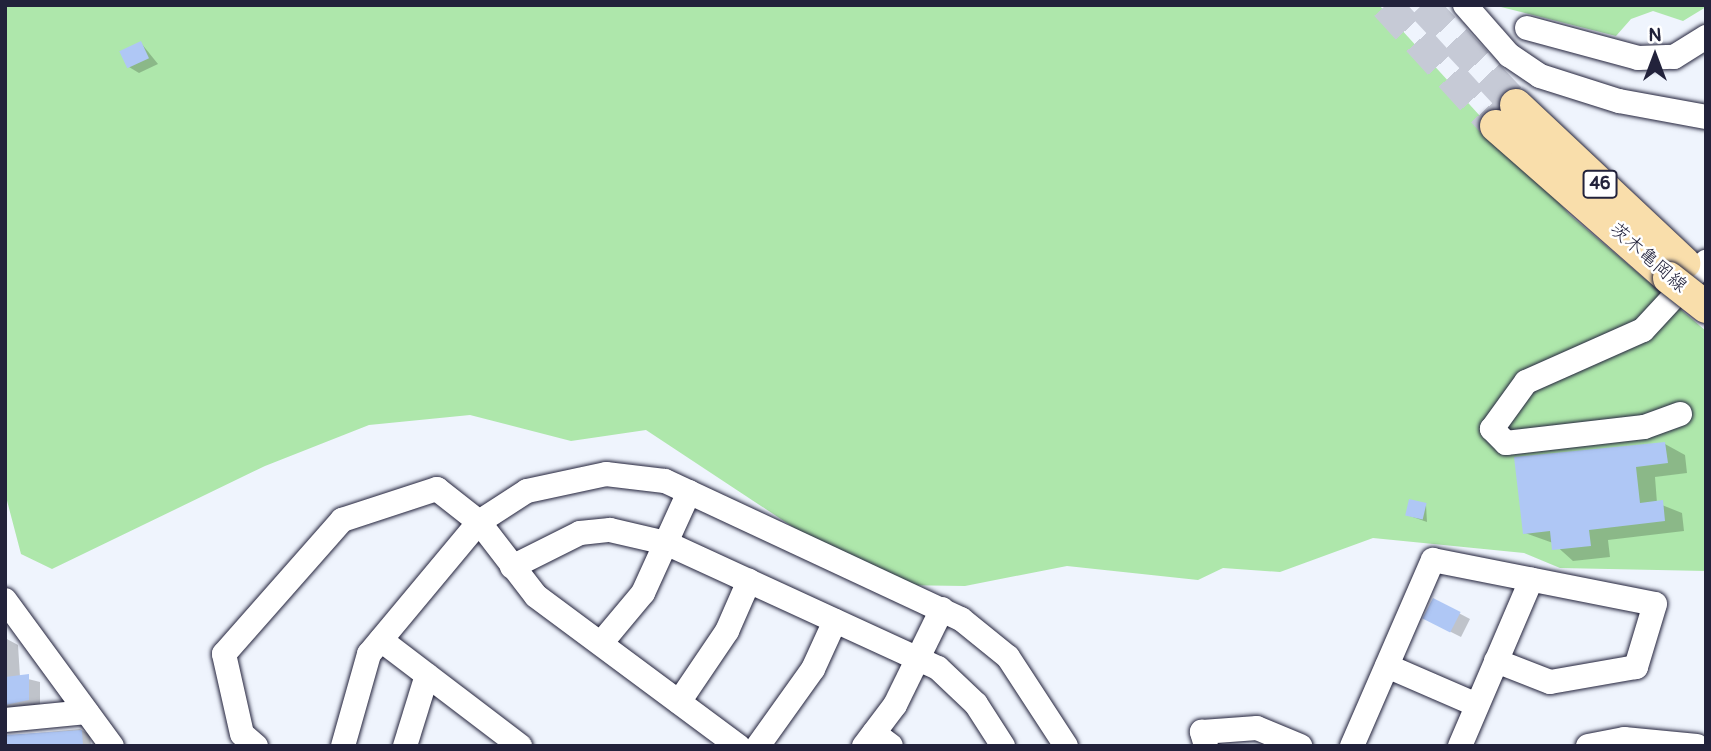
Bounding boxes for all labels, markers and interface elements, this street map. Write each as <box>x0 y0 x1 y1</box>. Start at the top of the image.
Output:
north arrow <box>1620 21 1690 91</box>
text: N <box>1649 23 1661 47</box>
road number: 46 <box>1582 169 1618 198</box>
street label: 茨木亀岡線 <box>1605 218 1691 298</box>

